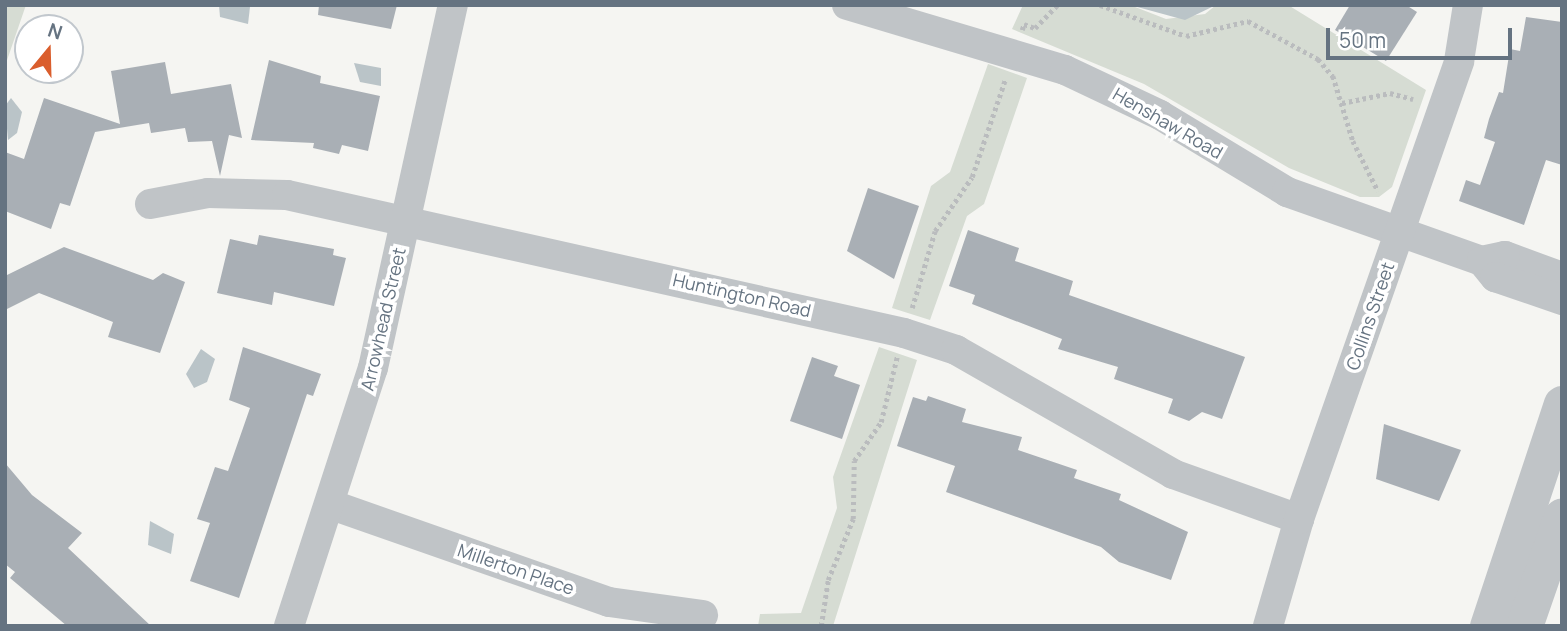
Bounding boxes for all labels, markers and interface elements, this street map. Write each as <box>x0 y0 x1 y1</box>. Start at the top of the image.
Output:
north arrow <box>14 14 84 84</box>
scale bar <box>1329 14 1514 58</box>
text: N <box>44 17 66 46</box>
text: 50 m <box>1339 26 1386 54</box>
street label: Henshaw Road <box>1109 83 1227 163</box>
street label: Arrowhead Street <box>356 245 410 393</box>
street label: Collins Street <box>1341 259 1399 373</box>
street label: Huntington Road <box>671 269 813 321</box>
street label: Millerton Place <box>455 539 577 599</box>

